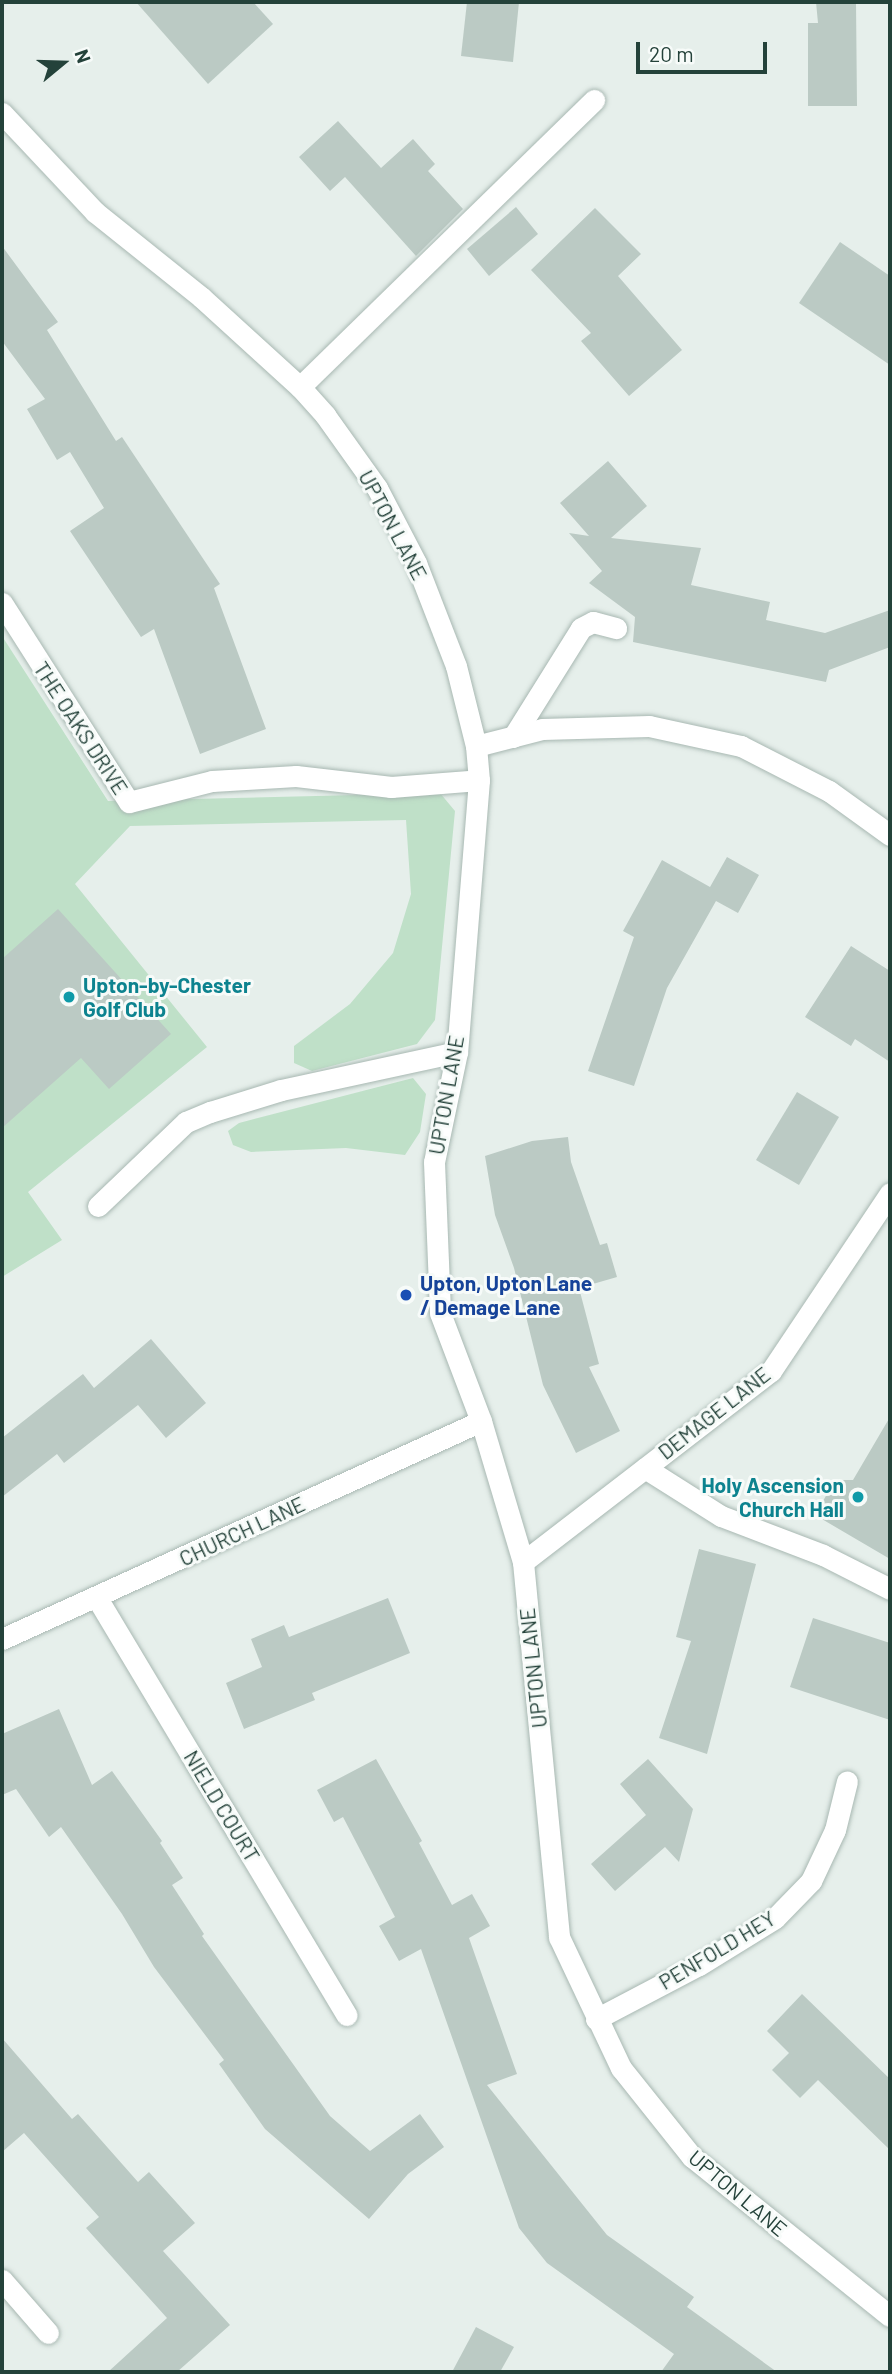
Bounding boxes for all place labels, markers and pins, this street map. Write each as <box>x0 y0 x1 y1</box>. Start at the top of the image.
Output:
place label: Upton-by-Chester Golf Club <box>83 972 251 1022</box>
marker: Upton-by-Chester Golf Club <box>61 989 77 1005</box>
place label: Upton, Upton Lane / Demage Lane <box>420 1270 592 1320</box>
marker: Upton, Upton Lane / Demage Lane <box>398 1287 414 1303</box>
place label: Holy Ascension Church Hall <box>701 1472 844 1522</box>
marker: Holy Ascension Church Hall <box>850 1489 866 1505</box>

